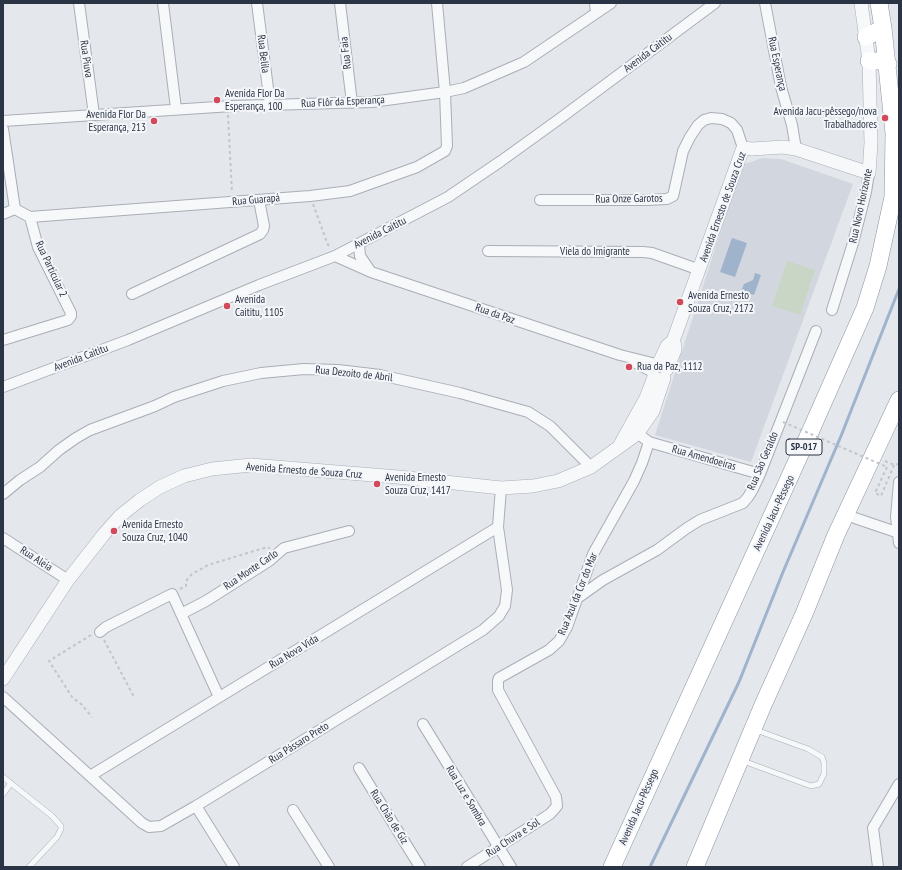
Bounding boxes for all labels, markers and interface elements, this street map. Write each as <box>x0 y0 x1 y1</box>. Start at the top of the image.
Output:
street label: Avenida Caititu <box>621 30 675 76</box>
street label: Rua Belila <box>254 34 272 74</box>
street label: Rua Faia <box>337 36 355 70</box>
street label: Rua Esperança <box>765 36 789 92</box>
street label: Rua Piuva <box>77 39 95 79</box>
place label: Avenida Flor Da Esperança, 100 <box>225 87 285 113</box>
street label: Rua Flôr da Esperança <box>301 93 385 111</box>
marker: Avenida Flor Da Esperança, 100 <box>212 95 222 105</box>
place label: Avenida Jacu-pêssego/nova Trabalhadores <box>774 105 877 131</box>
place label: Avenida Flor Da Esperança, 213 <box>86 108 146 134</box>
marker: Avenida Jacu-pêssego/nova Trabalhadores <box>880 113 890 123</box>
marker: Avenida Flor Da Esperança, 213 <box>149 116 159 126</box>
street label: Avenida Ernesto de Souza Cruz <box>697 150 749 264</box>
street label: Rua Novo Horizonte <box>847 168 875 244</box>
street label: Rua Guarapá <box>232 191 280 209</box>
street label: Rua Onze Garotos <box>595 192 663 206</box>
street label: Avenida Caititu <box>351 214 409 252</box>
street label: Rua Particular 2 <box>32 239 70 299</box>
street label: Viela do Imigrante <box>560 245 630 259</box>
place label: Avenida Ernesto Souza Cruz, 2172 <box>688 289 754 315</box>
place label: Avenida Caititu, 1105 <box>235 293 284 319</box>
marker: Avenida Ernesto Souza Cruz, 2172 <box>675 297 685 307</box>
marker: Avenida Caititu, 1105 <box>222 301 232 311</box>
street label: Rua da Paz <box>473 301 517 327</box>
street label: Avenida Caititu <box>52 342 110 374</box>
place label: Rua da Paz, 1112 <box>637 360 702 374</box>
marker: Rua da Paz, 1112 <box>624 362 634 372</box>
street label: Rua Dezoito de Abril <box>315 363 393 385</box>
street label: Rua São Geraldo <box>745 430 781 492</box>
road number: SP-017 <box>786 439 822 455</box>
street label: Rua Amendoeiras <box>670 443 738 473</box>
street label: Avenida Ernesto de Souza Cruz <box>245 460 363 482</box>
place label: Avenida Ernesto Souza Cruz, 1417 <box>385 471 451 497</box>
street label: Avenida Jacu-Pêssego <box>751 473 797 553</box>
marker: Avenida Ernesto Souza Cruz, 1417 <box>372 479 382 489</box>
place label: Avenida Ernesto Souza Cruz, 1040 <box>122 518 188 544</box>
marker: Avenida Ernesto Souza Cruz, 1040 <box>109 526 119 536</box>
street label: Rua Aleia <box>17 544 55 574</box>
street label: Rua Monte Carlo <box>221 547 281 593</box>
street label: Rua Azul da Cor do Mar <box>555 551 601 637</box>
street label: Rua Nova Vida <box>267 632 321 672</box>
street label: Rua Pássaro Preto <box>267 719 331 767</box>
street label: Rua Luz e Sombra <box>443 763 489 829</box>
street label: Avenida Jacu-Pêssego <box>616 767 662 847</box>
street label: Rua Chão de Giz <box>367 787 411 847</box>
street label: Rua Chuva e Sol <box>484 816 542 860</box>

